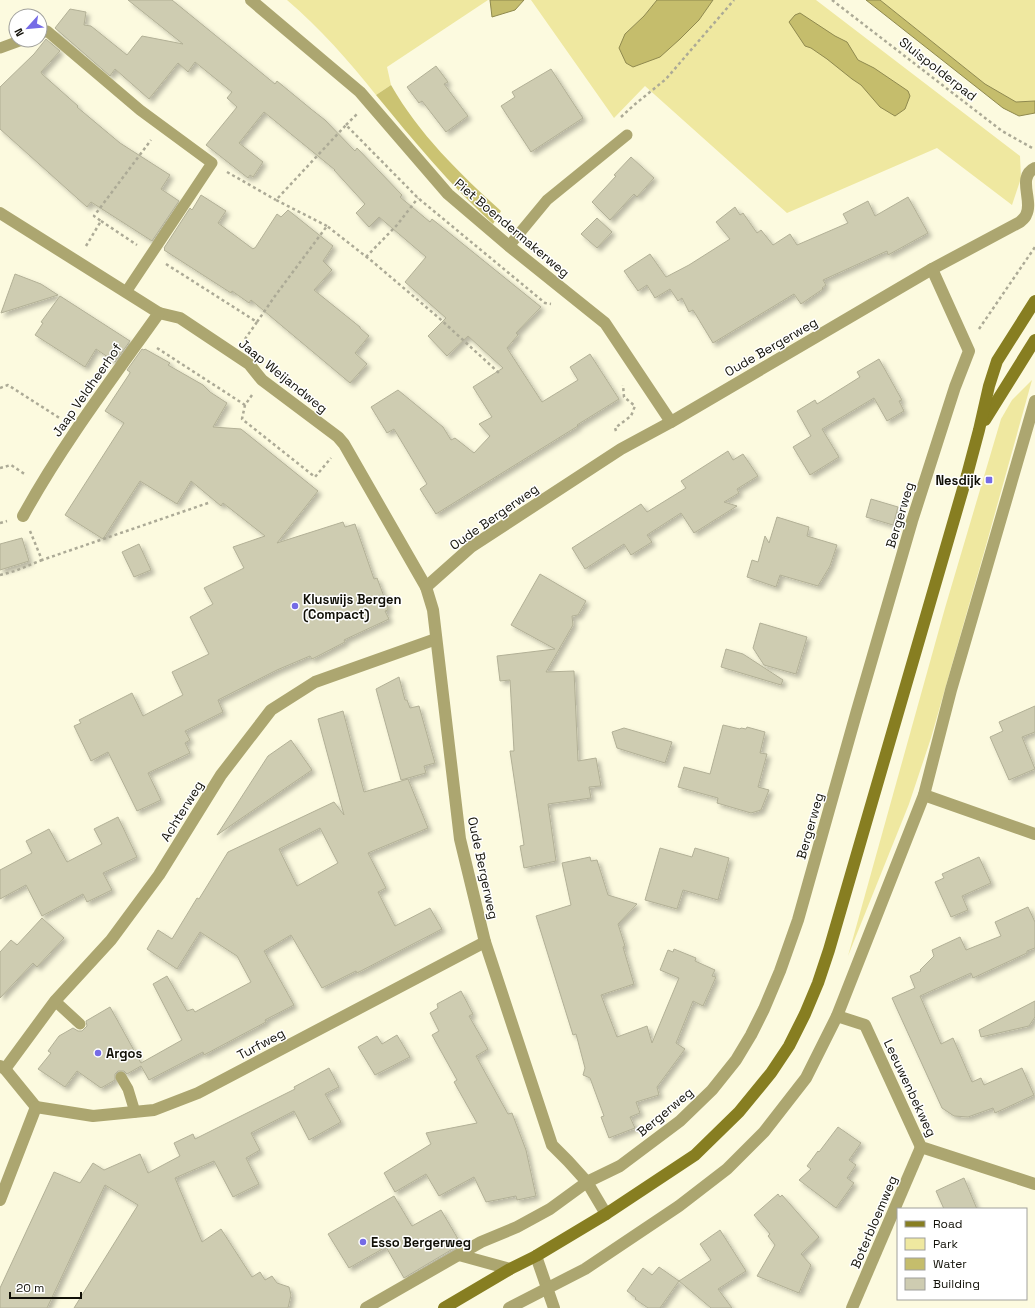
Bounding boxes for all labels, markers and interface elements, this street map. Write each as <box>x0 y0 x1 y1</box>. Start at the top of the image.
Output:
north arrow <box>8 8 48 48</box>
text: N <box>11 26 27 39</box>
street label: Sluispolderpad <box>896 33 980 105</box>
street label: Piet Boendermakerweg <box>451 175 573 281</box>
street label: Oude Bergerweg <box>722 314 820 380</box>
street label: Jaap Weijandweg <box>235 335 331 417</box>
street label: Jaap Veldheerhof <box>48 340 126 440</box>
place label: Nesdijk <box>935 472 982 489</box>
marker: Nesdijk <box>984 475 994 485</box>
street label: Oude Bergerweg <box>446 480 542 554</box>
street label: Bergerweg <box>882 480 918 550</box>
place label: Kluswijs Bergen (Compact) <box>303 591 402 623</box>
marker: Kluswijs Bergen (Compact) <box>290 601 300 611</box>
street label: Achterweg <box>157 777 207 845</box>
street label: Bergerweg <box>792 791 828 861</box>
street label: Oude Bergerweg <box>464 815 502 921</box>
street label: Turfweg <box>234 1024 288 1064</box>
street label: Leeuwenbekweg <box>880 1036 940 1140</box>
place label: Argos <box>106 1045 142 1062</box>
marker: Argos <box>93 1048 103 1058</box>
street label: Bergerweg <box>633 1084 697 1140</box>
street label: Boterbloemweg <box>847 1173 901 1271</box>
legend <box>897 1208 1027 1300</box>
text: Road <box>933 1216 962 1232</box>
place label: Esso Bergerweg <box>371 1234 471 1251</box>
text: Park <box>933 1236 958 1252</box>
marker: Esso Bergerweg <box>358 1237 368 1247</box>
text: Water <box>933 1256 967 1272</box>
scale bar <box>10 1274 81 1300</box>
text: Building <box>933 1276 980 1292</box>
text: 20 m <box>16 1280 44 1296</box>

